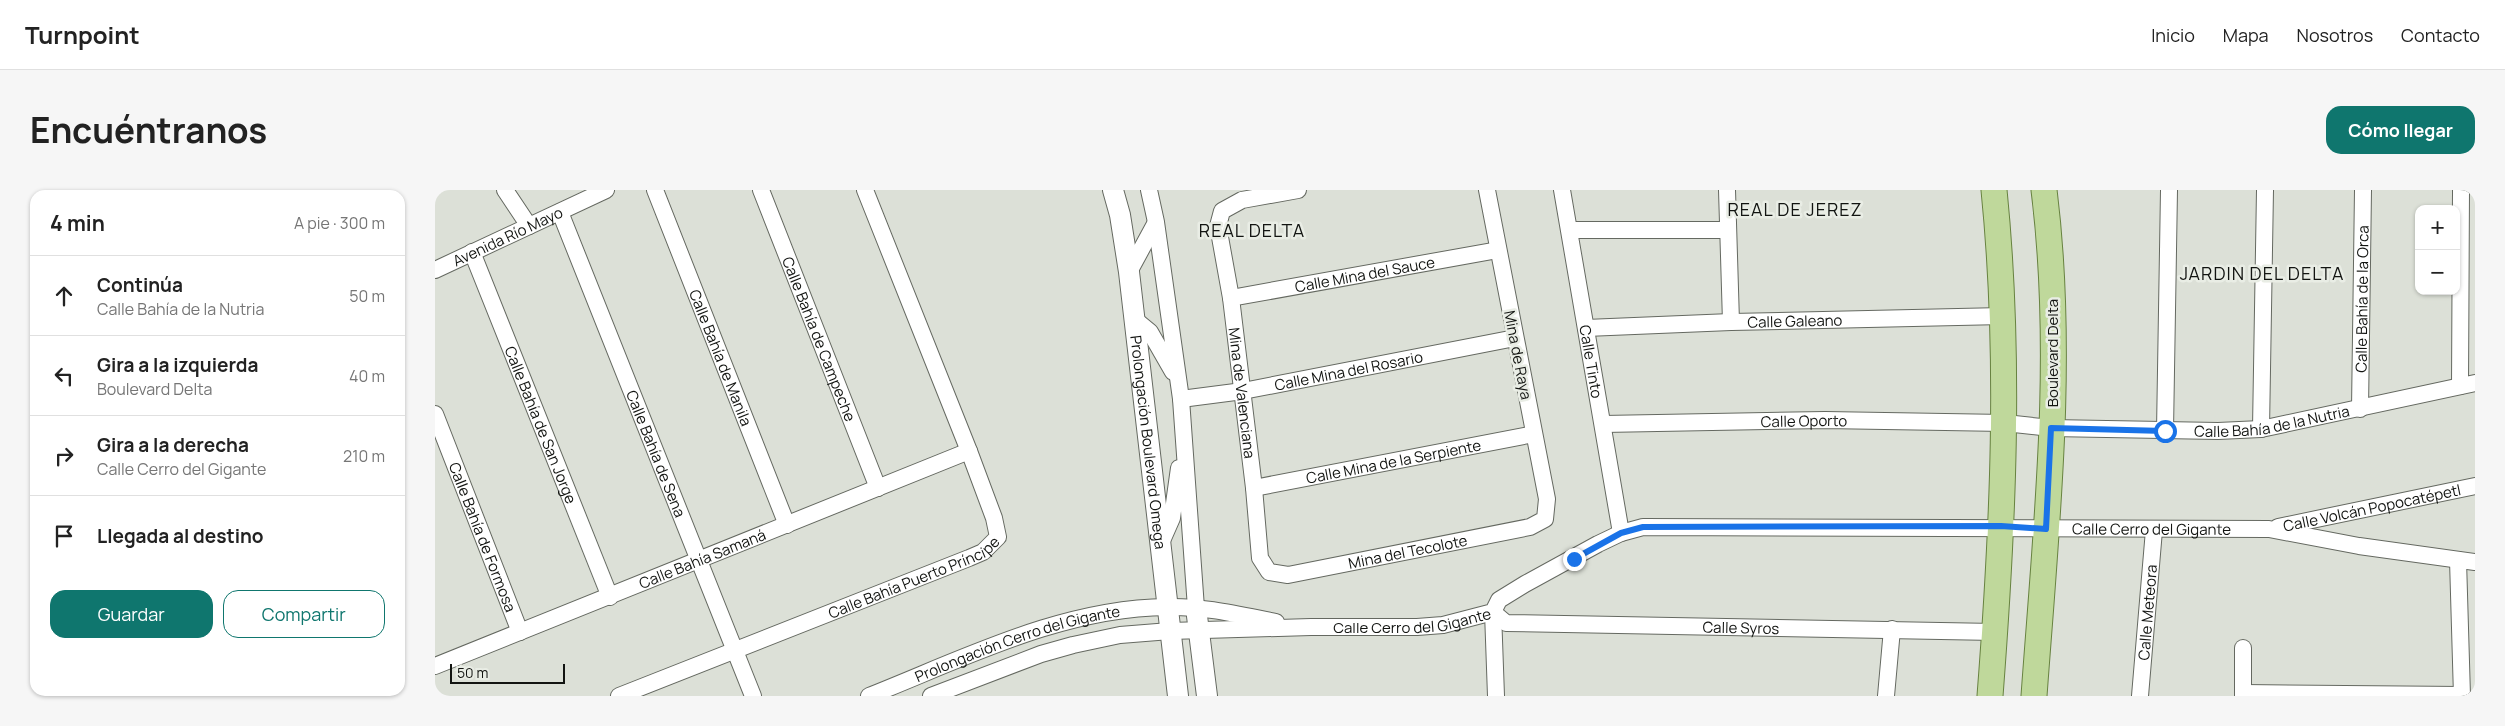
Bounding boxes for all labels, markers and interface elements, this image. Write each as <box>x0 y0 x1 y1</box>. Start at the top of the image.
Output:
text: Turnpoint <box>25 18 140 51</box>
text: Inicio <box>2151 23 2195 47</box>
text: Mapa <box>2223 23 2269 47</box>
text: Nosotros <box>2297 23 2373 47</box>
text: Contacto <box>2401 23 2480 47</box>
text: Encuéntranos <box>30 106 267 154</box>
button: Cómo llegar <box>2326 106 2475 154</box>
district label: REAL DE JEREZ <box>1727 197 1863 221</box>
street label: Avenida Río Mayo <box>449 201 566 271</box>
map controls <box>2415 205 2460 295</box>
button: + <box>2415 205 2460 250</box>
text: 4 min <box>50 209 105 237</box>
text: A pie · 300 m <box>294 212 385 234</box>
district label: REAL DELTA <box>1199 218 1305 242</box>
street label: Calle Bahía de la Orca <box>2350 225 2373 373</box>
button: − <box>2415 250 2460 295</box>
street label: Calle Mina del Sauce <box>1293 251 1437 297</box>
street label: Calle Bahía de Campeche <box>778 253 861 425</box>
district label: JARDIN DEL DELTA <box>2180 261 2344 285</box>
text: Continúa <box>97 272 183 298</box>
icon: ahead <box>50 282 78 310</box>
text: 50 m <box>349 285 385 307</box>
street label: Calle Bahía de Manila <box>685 286 757 429</box>
text: Calle Bahía de la Nutria <box>97 298 265 320</box>
street label: Boulevard Delta <box>2042 299 2063 407</box>
street label: Mina de Raya <box>1499 309 1537 401</box>
street label: Calle Galeano <box>1747 309 1843 332</box>
street label: Calle Tinto <box>1575 323 1608 400</box>
street label: Mina de Valenciana <box>1224 326 1261 460</box>
street label: Prolongación Boulevard Omega <box>1126 334 1171 550</box>
street label: Calle Bahía de San Jorge <box>500 343 582 507</box>
street label: Calle Mina del Rosario <box>1272 346 1425 395</box>
text: Gira a la izquierda <box>97 352 258 378</box>
icon: left <box>50 362 78 390</box>
text: 40 m <box>349 365 385 387</box>
text: Boulevard Delta <box>97 378 213 400</box>
street label: Calle Bahía de Sena <box>622 387 691 520</box>
street label: Calle Bahía de la Nutria <box>2194 400 2351 442</box>
street label: Calle Oporto <box>1761 409 1848 432</box>
route start <box>2154 420 2177 443</box>
text: Gira a la derecha <box>97 432 249 458</box>
street label: Calle Mina de la Serpiente <box>1304 434 1483 488</box>
icon: right <box>50 442 78 470</box>
text: 210 m <box>343 445 385 467</box>
text: Calle Cerro del Gigante <box>97 458 266 480</box>
street label: Calle Bahía de Formosa <box>444 459 522 615</box>
street label: Calle Volcán Popocatépetl <box>2281 479 2463 536</box>
street label: Calle Cerro del Gigante <box>2072 518 2231 539</box>
icon: arrive <box>50 522 78 550</box>
text: Llegada al destino <box>97 523 264 549</box>
street label: Calle Bahía Samaná <box>636 523 769 593</box>
street label: Mina del Tecolote <box>1346 529 1469 573</box>
street label: Calle Bahía Puerto Príncipe <box>825 531 1004 623</box>
route end <box>1563 548 1586 571</box>
street label: Calle Meteora <box>2133 564 2162 661</box>
button: Guardar <box>50 590 213 638</box>
button: Compartir <box>223 590 385 638</box>
street label: Prolongación Cerro del Gigante <box>912 600 1122 687</box>
street label: Calle Cerro del Gigante <box>1333 602 1493 638</box>
street label: Calle Syros <box>1702 616 1780 639</box>
scale bar <box>450 661 565 684</box>
text: 50 m <box>457 663 488 682</box>

